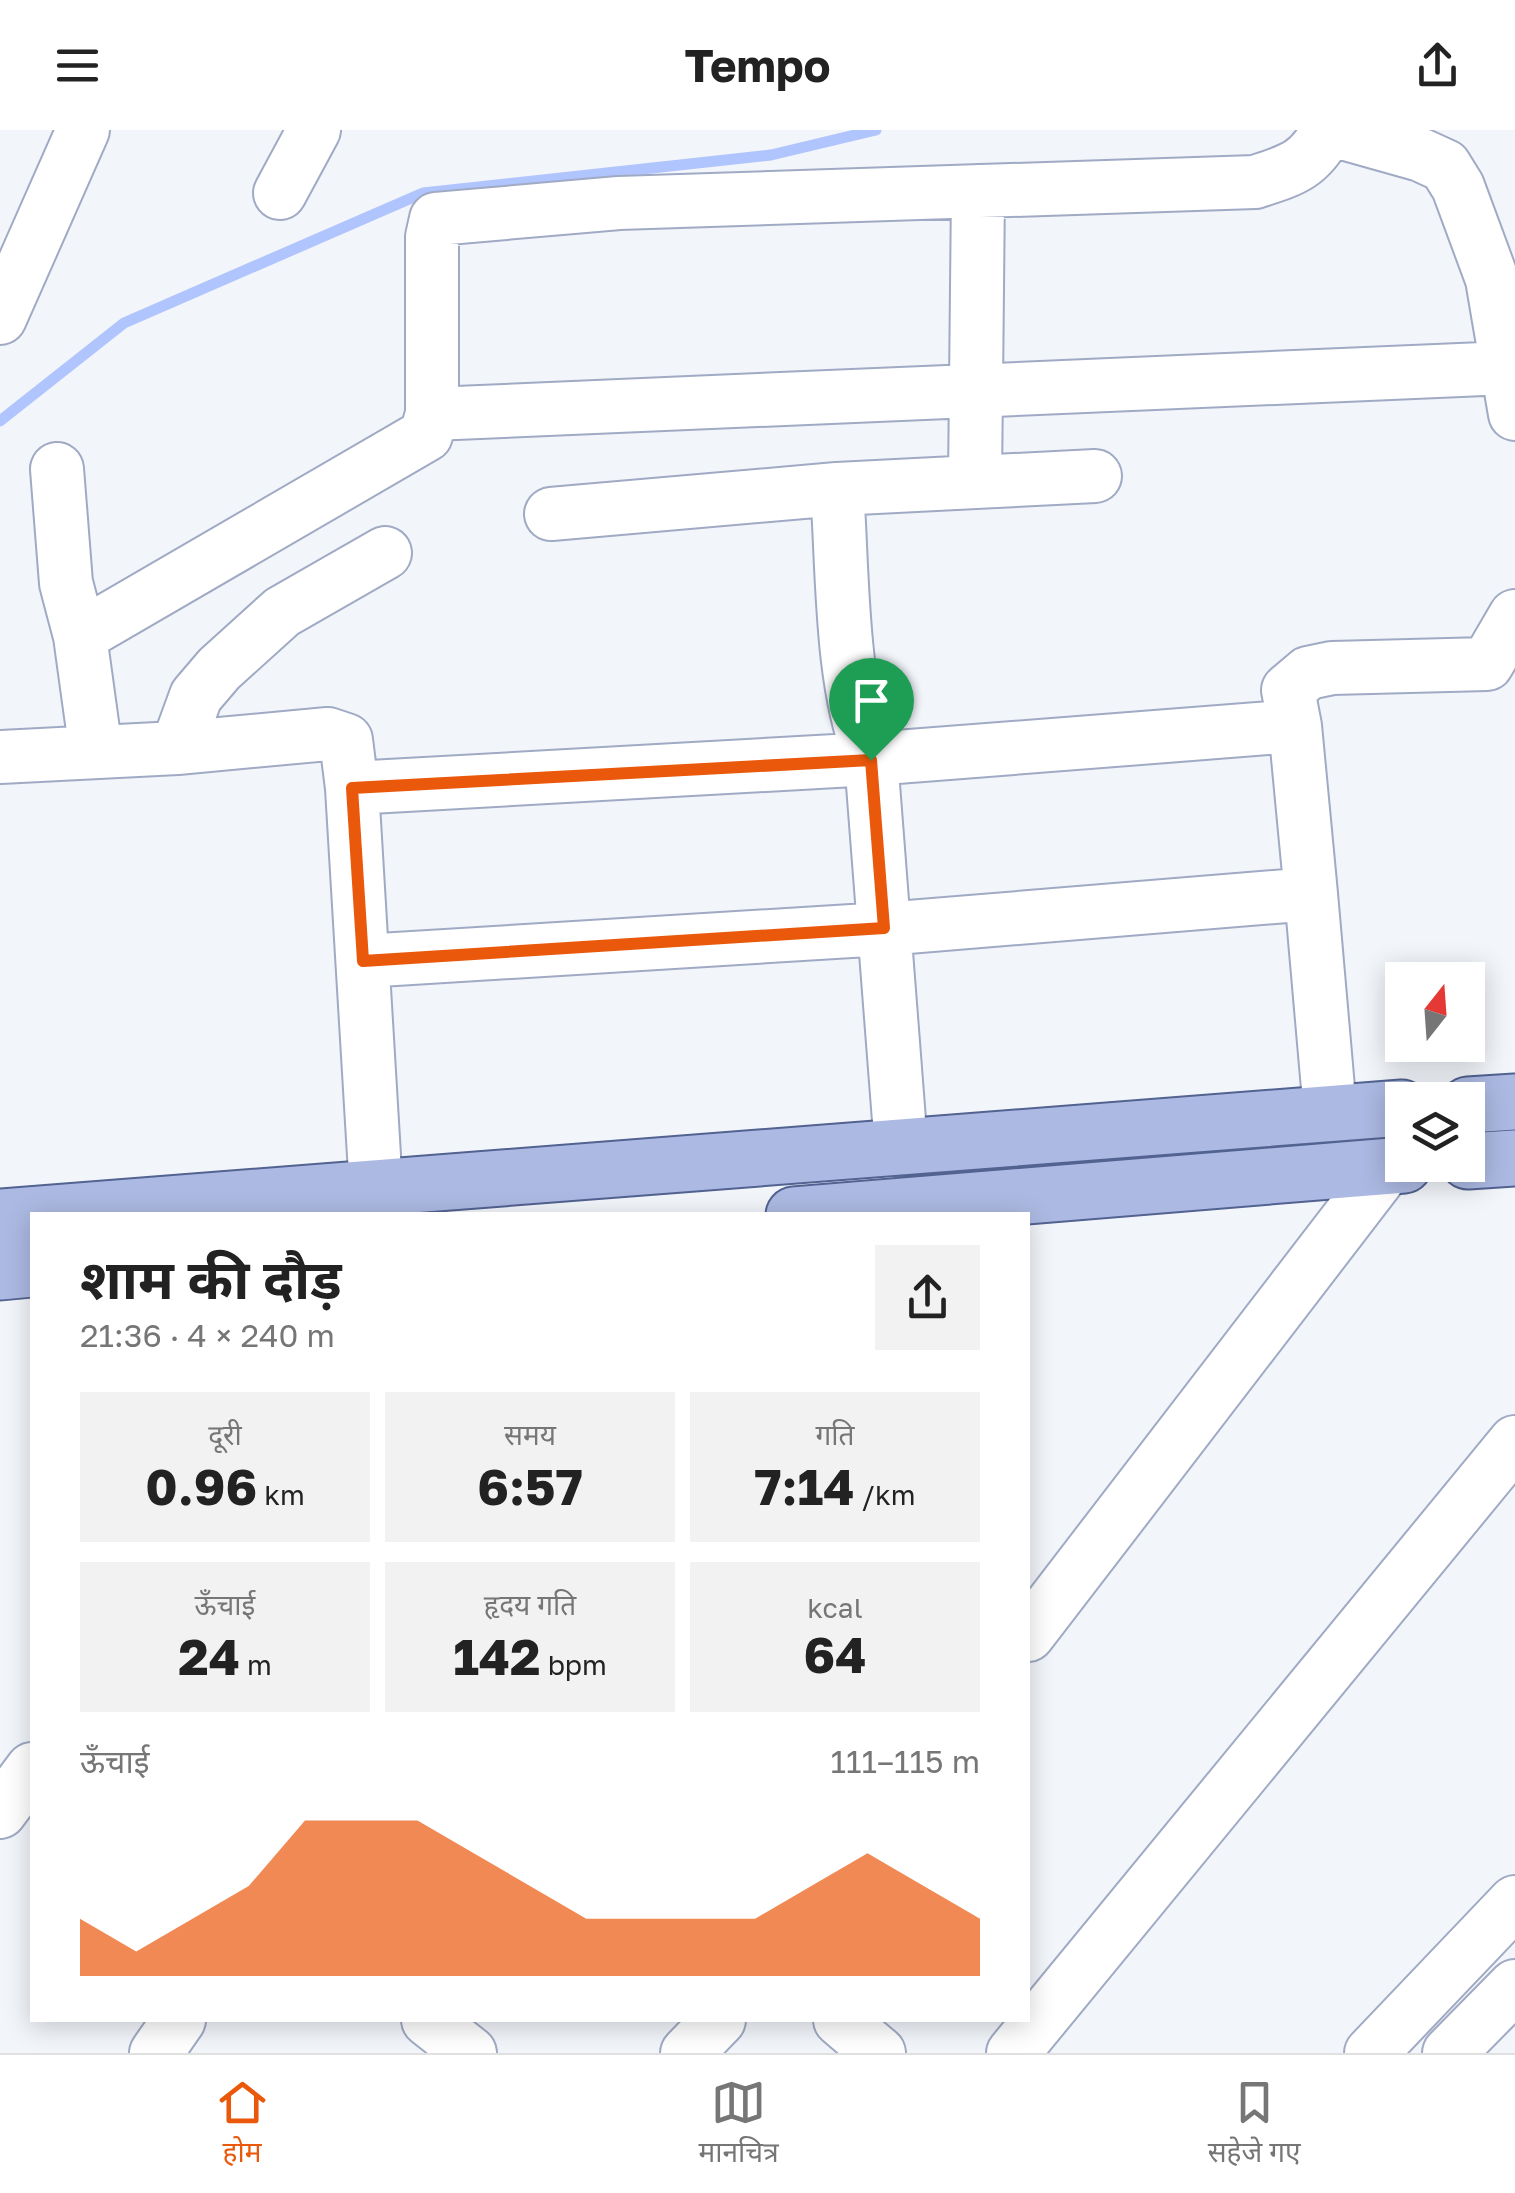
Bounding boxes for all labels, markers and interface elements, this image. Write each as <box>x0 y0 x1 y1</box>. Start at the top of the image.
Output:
icon: menu <box>50 38 105 93</box>
text: Tempo <box>684 38 831 92</box>
icon: share <box>1410 38 1465 93</box>
pin <box>829 658 914 761</box>
icon: arrive <box>844 673 899 728</box>
north arrow <box>1385 962 1485 1062</box>
map controls <box>1385 962 1485 1182</box>
button: layers <box>1385 1082 1485 1182</box>
text: शाम की दौड़ <box>80 1245 342 1311</box>
button: share <box>875 1245 980 1350</box>
text: 21:36 · 4 × 240 m <box>80 1316 335 1354</box>
text: दूरी <box>208 1418 242 1451</box>
text: समय <box>504 1418 556 1451</box>
text: गति <box>816 1418 854 1451</box>
text: 0.96 <box>145 1456 257 1516</box>
text: 6:57 <box>477 1456 583 1516</box>
text: 7:14 <box>754 1456 855 1516</box>
text: km <box>257 1478 305 1511</box>
text: /km <box>855 1478 916 1511</box>
text: ऊँचाई <box>195 1588 255 1621</box>
text: हृदय गति <box>484 1588 576 1621</box>
text: kcal <box>807 1591 863 1624</box>
text: 64 <box>804 1624 867 1684</box>
text: 24 <box>178 1626 240 1686</box>
text: 142 <box>453 1626 541 1686</box>
text: m <box>240 1648 272 1681</box>
text: bpm <box>541 1648 607 1681</box>
text: ऊँचाई <box>80 1742 149 1780</box>
text: 111–115 m <box>831 1742 980 1780</box>
tab: होम <box>215 2075 270 2173</box>
tab: मानचित्र <box>699 2075 779 2173</box>
tab: सहेजे गए <box>1208 2075 1300 2173</box>

